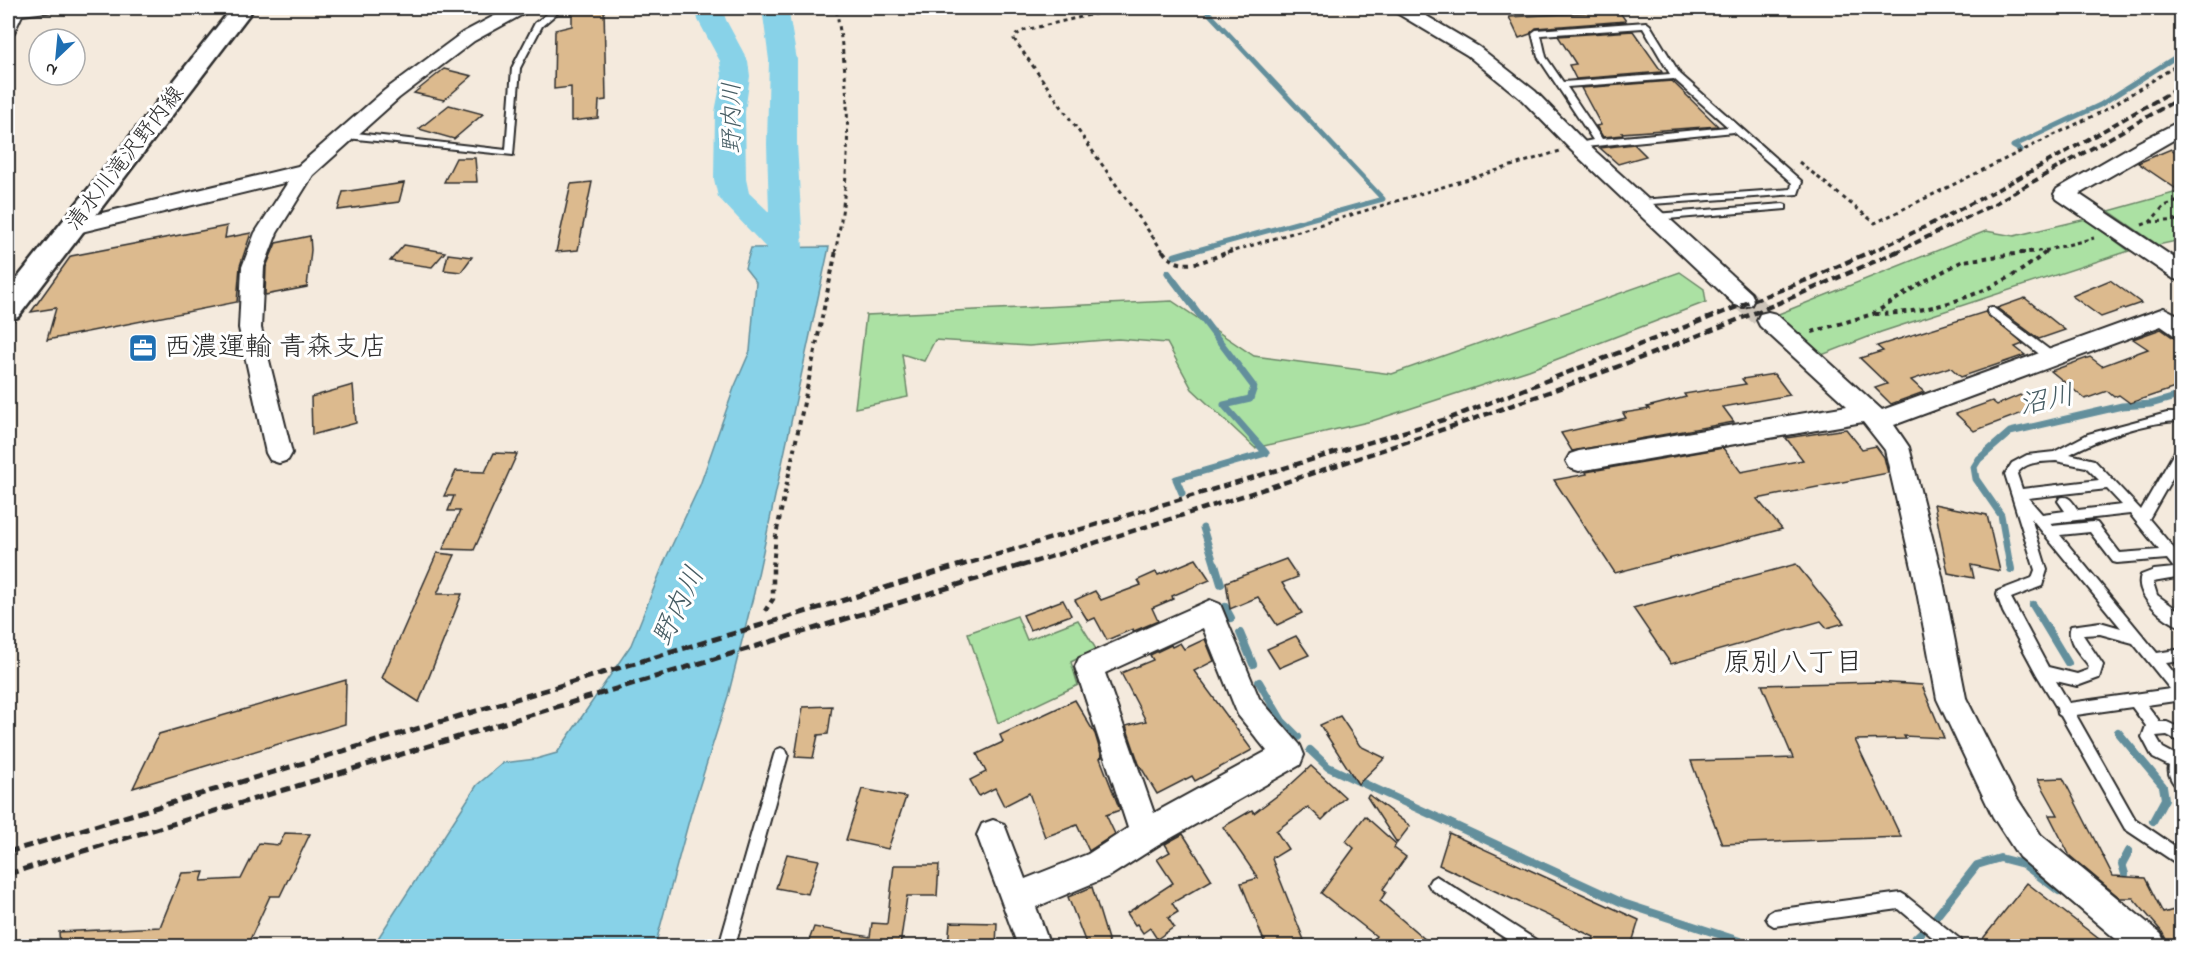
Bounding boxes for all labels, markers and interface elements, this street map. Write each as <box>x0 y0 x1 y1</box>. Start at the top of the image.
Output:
north arrow <box>27 27 87 87</box>
text: N <box>41 55 61 82</box>
street label: 清水川滝沢野内線 <box>59 80 193 238</box>
water label: 野内川 <box>716 82 751 154</box>
place label: 西濃運輸 青森支店 <box>164 329 387 368</box>
office icon: 西濃運輸 青森支店 <box>127 332 159 364</box>
water label: 沼川 <box>2015 376 2079 428</box>
water label: 野内川 <box>643 560 717 654</box>
district label: 原別八丁目 <box>1723 644 1863 685</box>

